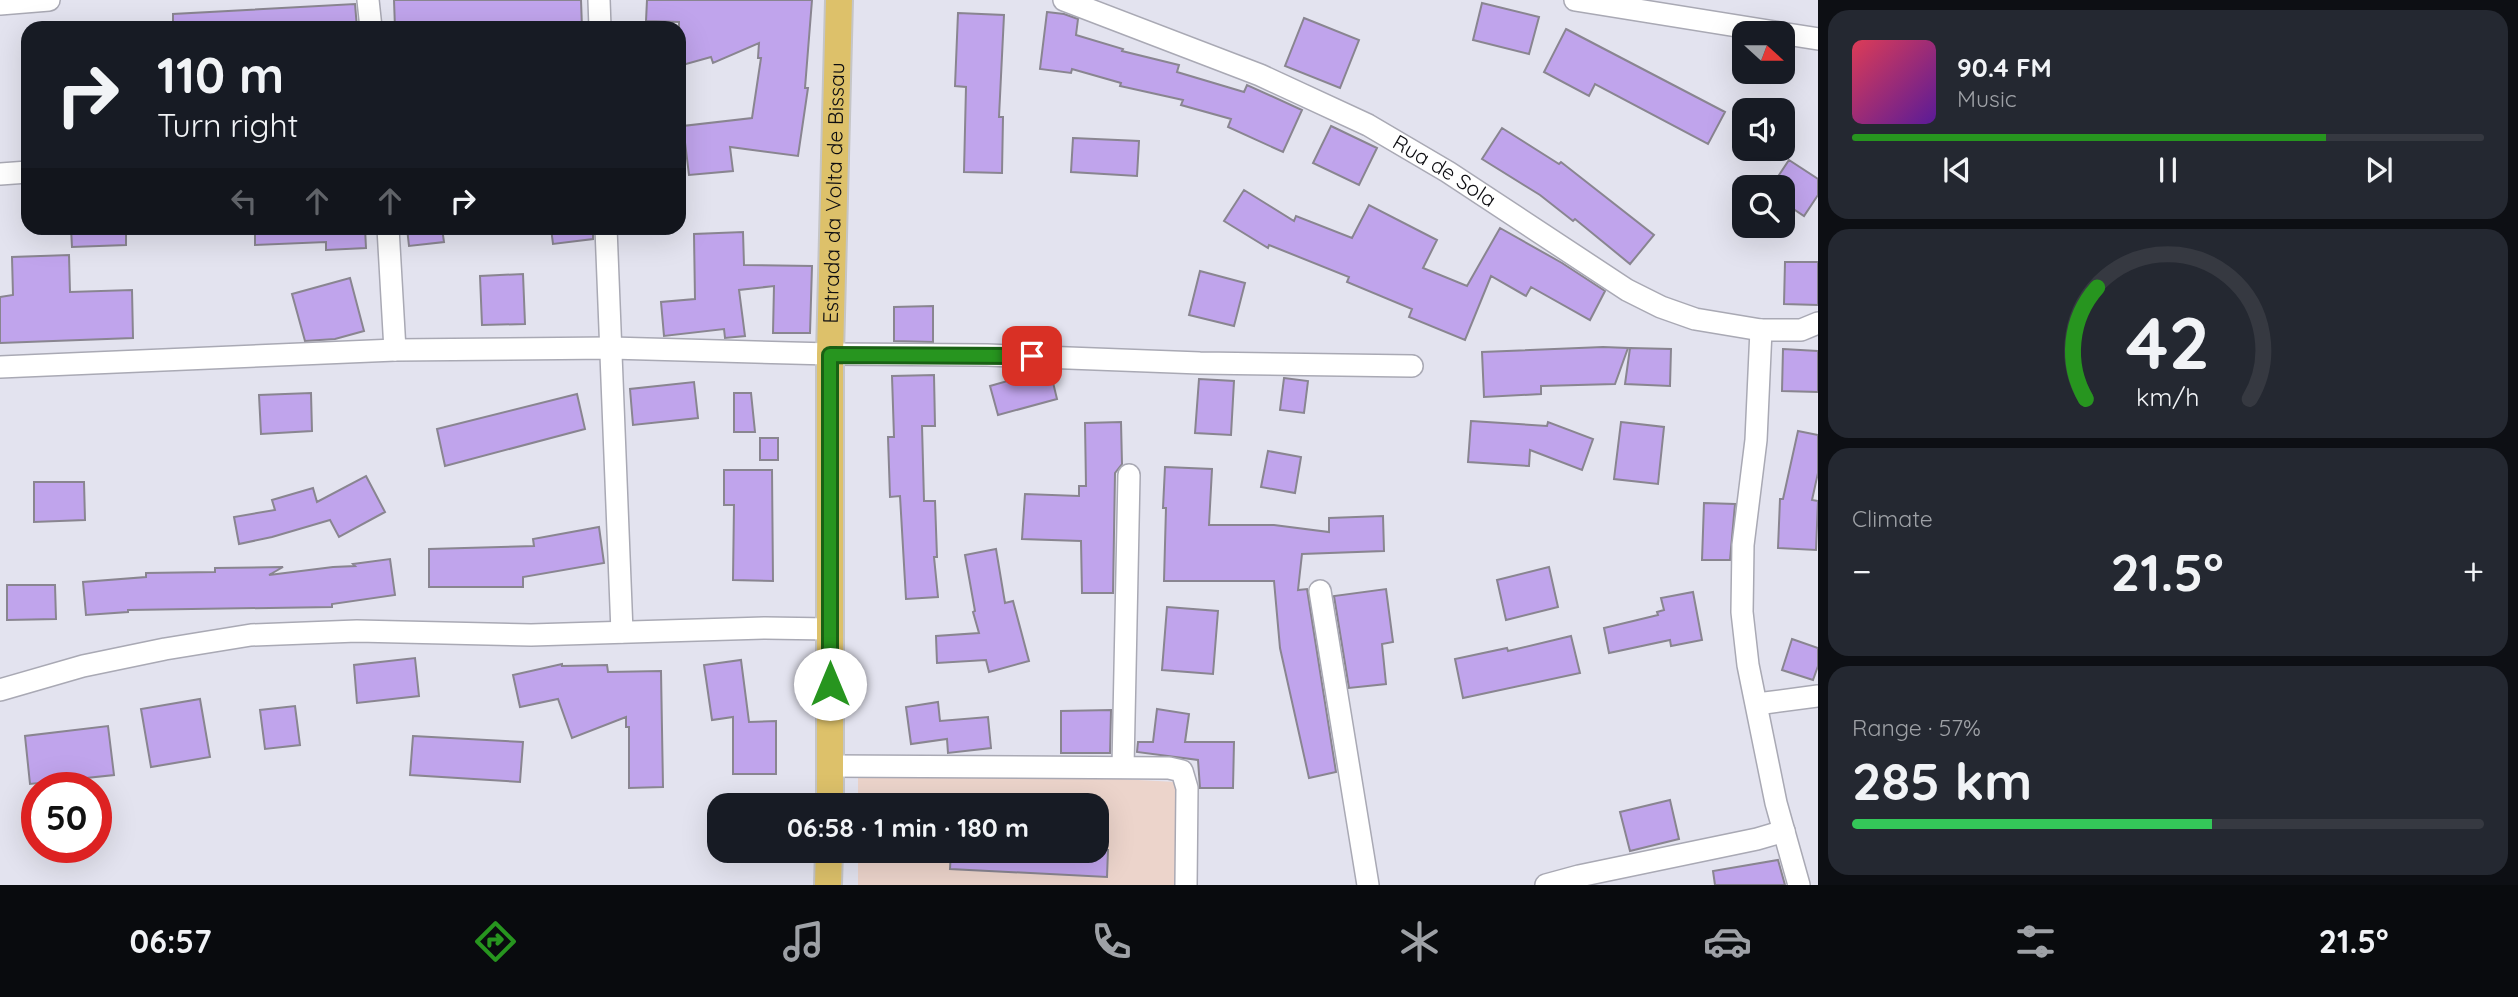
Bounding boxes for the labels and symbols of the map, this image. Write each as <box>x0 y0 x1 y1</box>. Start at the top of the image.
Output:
north arrow <box>1732 21 1796 84</box>
street label: Estrada da Volta de Bissau <box>817 62 849 324</box>
street label: Rua de Sola <box>1388 129 1501 212</box>
pin <box>1002 326 1062 386</box>
position arrow <box>793 647 867 721</box>
speed limit sign: 50 <box>21 772 112 863</box>

